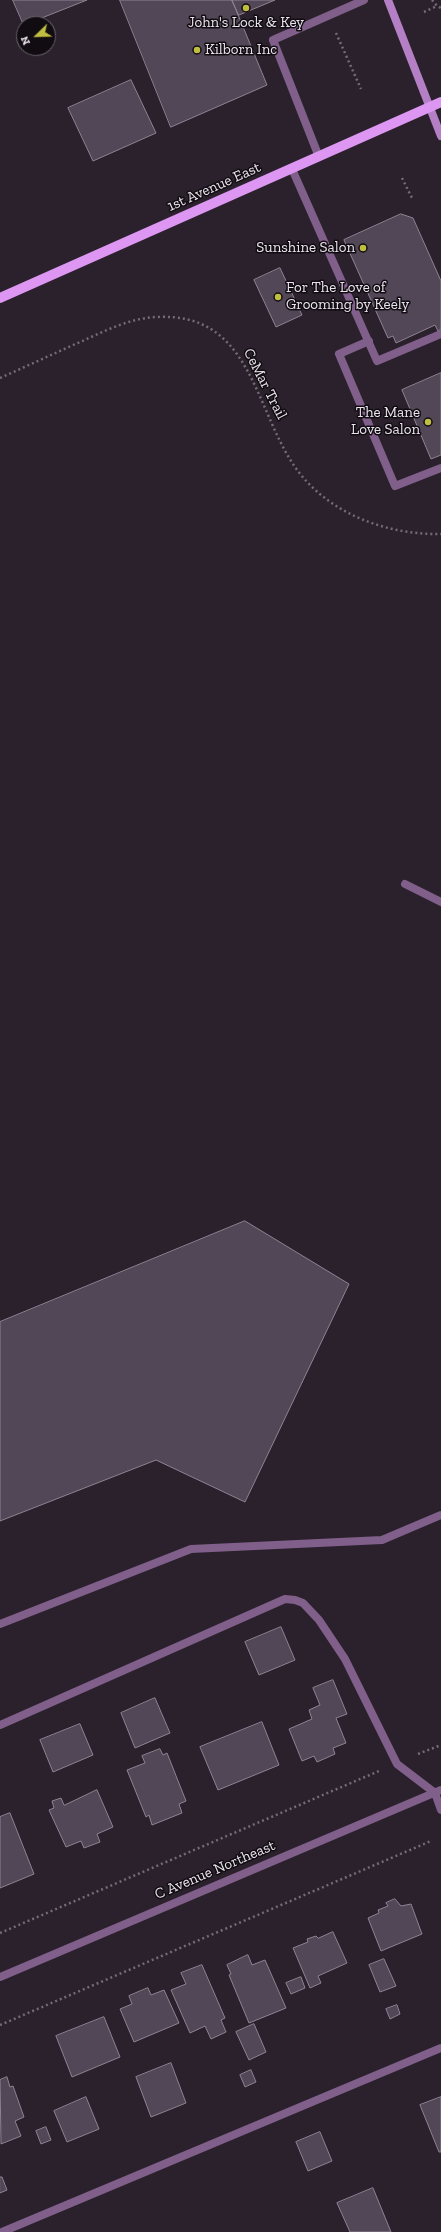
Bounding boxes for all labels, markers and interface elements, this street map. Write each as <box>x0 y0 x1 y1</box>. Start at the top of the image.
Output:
marker: John's Lock & Key <box>241 3 251 13</box>
place label: John's Lock & Key <box>188 14 304 32</box>
north arrow <box>16 16 56 56</box>
text: N <box>18 34 33 47</box>
place label: Kilborn Inc <box>205 41 277 59</box>
marker: Kilborn Inc <box>192 45 202 55</box>
street label: 1st Avenue East <box>164 158 264 216</box>
place label: Sunshine Salon <box>256 239 355 257</box>
marker: Sunshine Salon <box>358 243 368 253</box>
place label: For The Love of Grooming by Keely <box>286 279 409 314</box>
marker: For The Love of Grooming by Keely <box>273 292 283 302</box>
street label: CeMar Trail <box>239 345 291 423</box>
place label: The Mane Love Salon <box>351 404 420 439</box>
marker: The Mane Love Salon <box>423 417 433 427</box>
street label: C Avenue Northeast <box>152 1836 278 1904</box>

